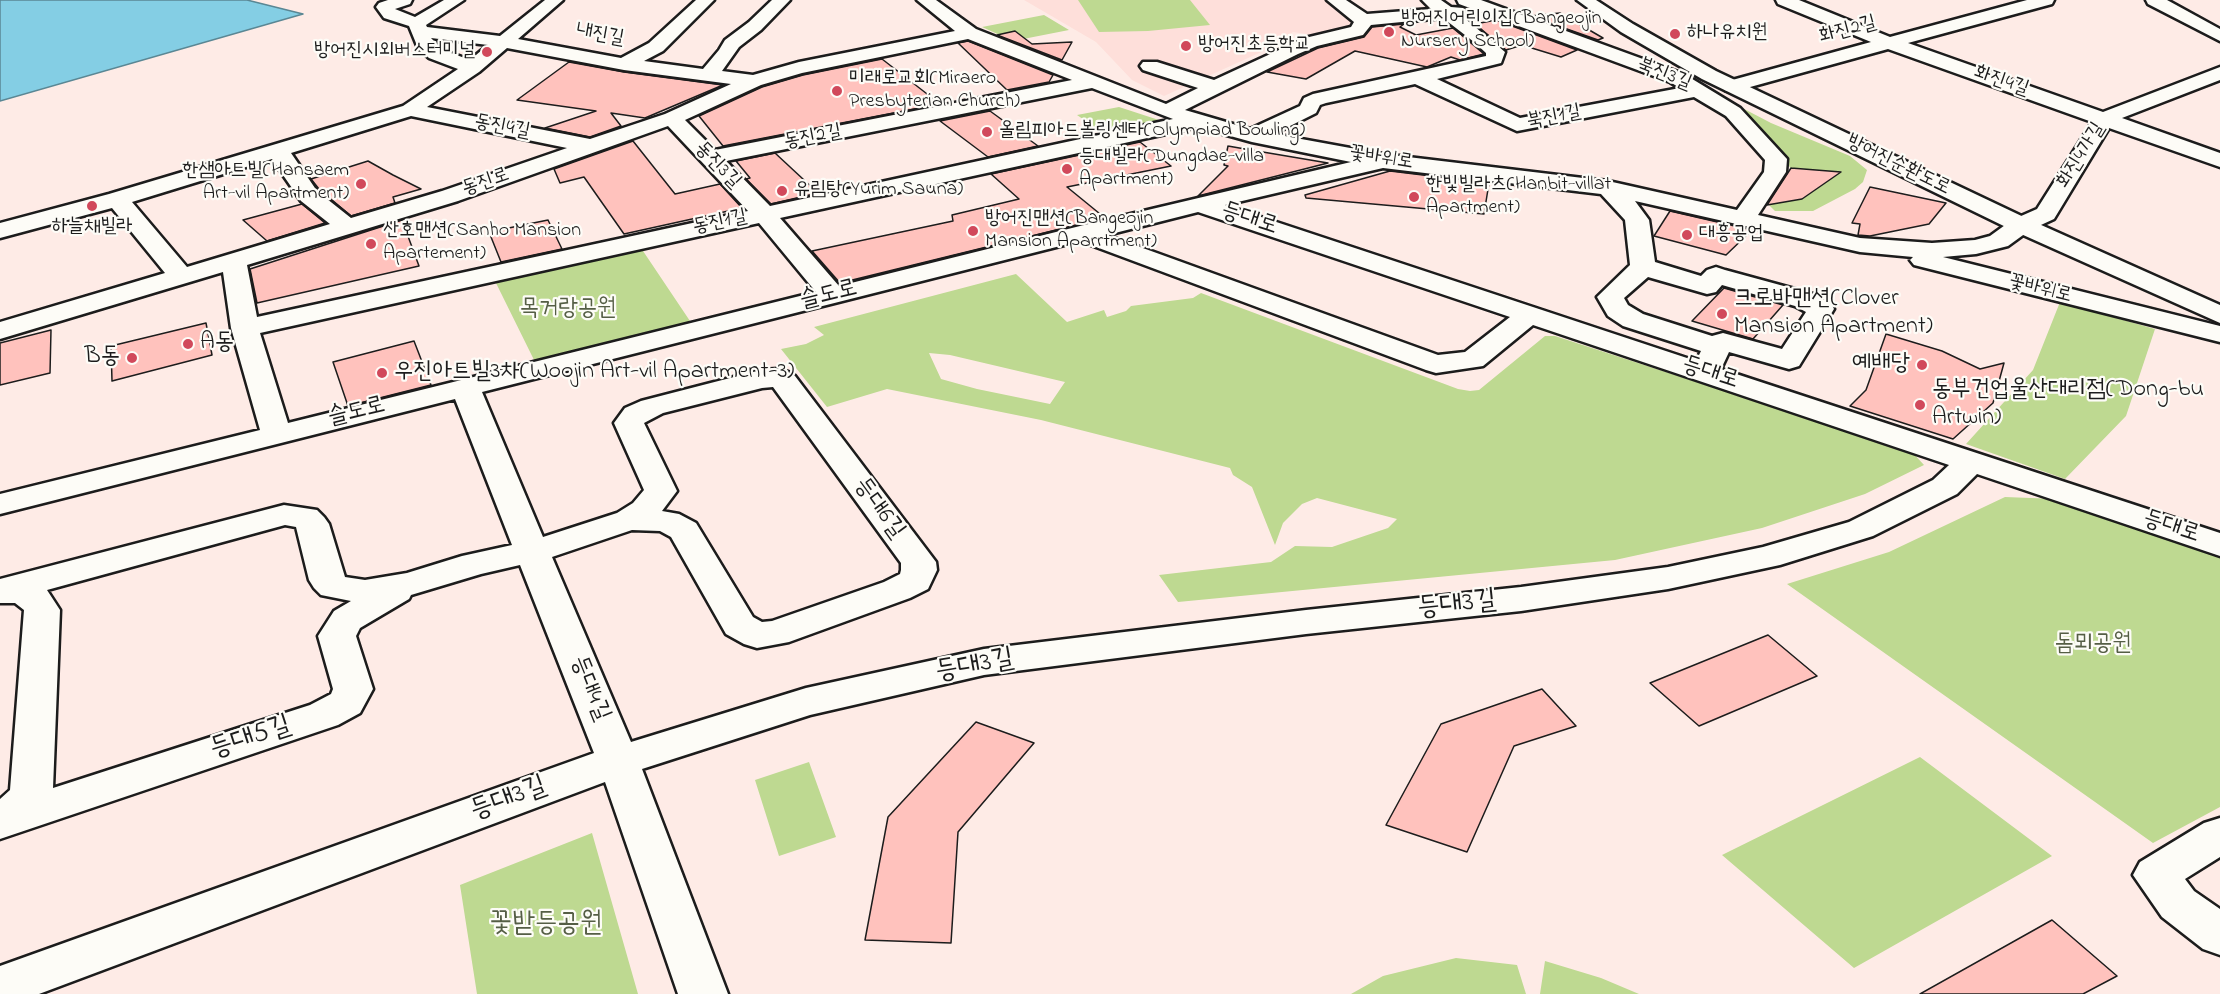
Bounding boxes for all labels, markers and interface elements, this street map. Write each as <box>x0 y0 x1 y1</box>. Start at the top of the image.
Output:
place label: 방어진어린이집(Bangeojin Nursery School) <box>1401 8 1602 55</box>
street label: 화진2길 <box>1817 12 1879 50</box>
street label: 내진길 <box>574 20 626 52</box>
place label: 하나유치원 <box>1687 22 1767 46</box>
marker: 방어진어린이집(Bangeojin Nursery School) <box>1382 25 1396 39</box>
marker: 하나유치원 <box>1668 27 1682 41</box>
place label: 방어진초등학교 <box>1198 34 1311 58</box>
marker: 방어진초등학교 <box>1179 39 1193 53</box>
place label: 방어진시외버스터미널 <box>314 40 475 64</box>
marker: 방어진시외버스터미널 <box>480 45 494 59</box>
street label: 북진3길 <box>1633 53 1695 97</box>
street label: 화진4길 <box>1970 61 2032 103</box>
place label: 미래로교회(Miraero Presbyterian Church) <box>849 68 1020 115</box>
marker: 미래로교회(Miraero Presbyterian Church) <box>830 84 844 98</box>
street label: 북진1길 <box>1525 101 1583 135</box>
street label: 동진4길 <box>472 111 532 145</box>
street label: 화진4가길 <box>2053 119 2111 193</box>
place label: 올림피아드볼링센타(Olympiad Bowling) <box>999 120 1305 144</box>
street label: 동진2길 <box>782 121 844 155</box>
marker: 올림피아드볼링센타(Olympiad Bowling) <box>980 125 994 139</box>
street label: 방어진순환도로 <box>1842 131 1954 201</box>
street label: 동진3길 <box>689 137 745 195</box>
street label: 꽃바위로 <box>1347 142 1415 176</box>
place label: 등대빌라(Dungdae-villa Apartment) <box>1079 146 1264 193</box>
place label: 한샘아트빌(Hansaem Art-vil Apartment) <box>182 160 349 207</box>
marker: 등대빌라(Dungdae-villa Apartment) <box>1060 162 1074 176</box>
street label: 동진로 <box>459 164 513 202</box>
place label: 한빛빌라츠(Hanbit-villat Apartment) <box>1426 174 1611 221</box>
marker: 한샘아트빌(Hansaem Art-vil Apartment) <box>354 177 368 191</box>
place label: 유림탕(Yurim Sauna) <box>794 179 963 203</box>
marker: 유림탕(Yurim Sauna) <box>775 184 789 198</box>
marker: 한빛빌라츠(Hanbit-villat Apartment) <box>1407 190 1421 204</box>
street label: 등대로 <box>1217 197 1281 243</box>
marker: 하늘채빌라 <box>85 199 99 213</box>
street label: 동진1길 <box>691 206 749 240</box>
place label: 방어진맨션(Bangeojin Mansion Aparrtment) <box>985 208 1157 255</box>
place label: 하늘채빌라 <box>52 216 132 240</box>
place label: 산호맨션(Sanho Mansion Apartement) <box>383 220 581 267</box>
place label: 대흥공업 <box>1699 223 1763 247</box>
marker: 방어진맨션(Bangeojin Mansion Aparrtment) <box>966 224 980 238</box>
marker: 대흥공업 <box>1680 228 1694 242</box>
marker: 산호맨션(Sanho Mansion Apartement) <box>364 237 378 251</box>
street label: 꽃바위로 <box>2006 271 2074 309</box>
street label: 슬도로 <box>797 275 861 317</box>
place label: 크로바맨션(Clover Mansion Apartment) <box>1734 286 1933 342</box>
park label: 목거랑공원 <box>520 296 616 324</box>
marker: 크로바맨션(Clover Mansion Apartment) <box>1715 307 1729 321</box>
place label: A동 <box>200 330 234 358</box>
marker: A동 <box>181 337 195 351</box>
place label: B동 <box>85 344 120 372</box>
marker: B동 <box>125 351 139 365</box>
street label: 등대로 <box>1678 351 1742 397</box>
place label: 예배당 <box>1852 351 1910 379</box>
marker: 예배당 <box>1915 358 1929 372</box>
place label: 우진아트빌3차(Woojin Art-vil Apartment-3) <box>394 359 794 387</box>
marker: 우진아트빌3차(Woojin Art-vil Apartment-3) <box>375 366 389 380</box>
place label: 동부건업울산대리점(Dong-bu Artwin) <box>1932 377 2204 433</box>
street label: 슬도로 <box>325 392 389 434</box>
marker: 동부건업울산대리점(Dong-bu Artwin) <box>1913 398 1927 412</box>
street label: 등대6길 <box>846 473 910 545</box>
street label: 등대로 <box>2139 505 2203 551</box>
street label: 등대3길 <box>1416 585 1498 627</box>
park label: 돔뫼공원 <box>2054 631 2132 659</box>
street label: 등대3길 <box>933 644 1017 690</box>
street label: 등대4길 <box>563 652 615 726</box>
street label: 등대5길 <box>206 710 296 768</box>
street label: 등대3길 <box>466 771 552 829</box>
park label: 꽃받등공원 <box>490 908 602 942</box>

